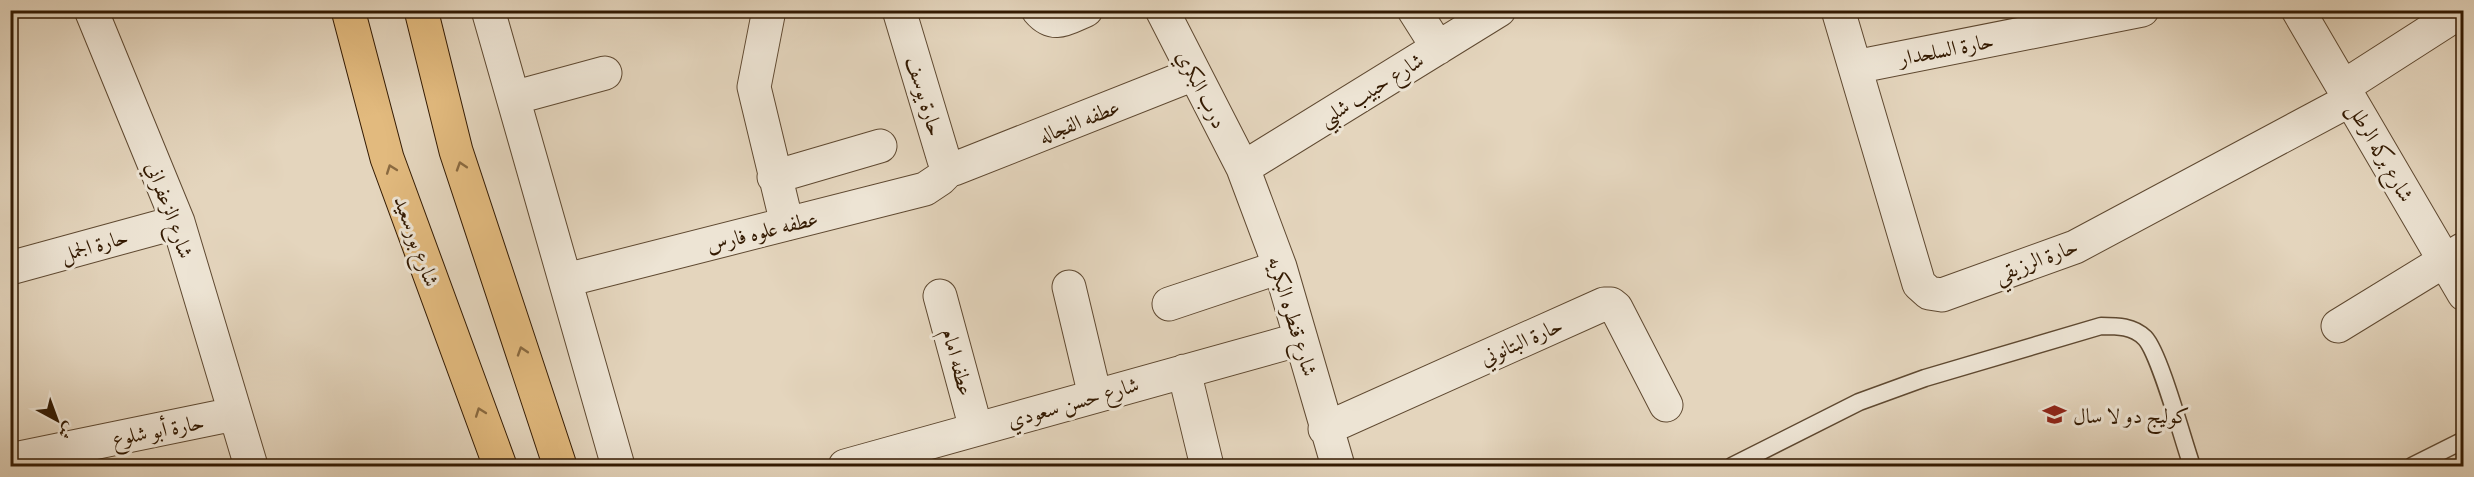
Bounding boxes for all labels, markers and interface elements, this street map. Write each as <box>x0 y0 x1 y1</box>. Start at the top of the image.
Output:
street label: حارة السلحدار <box>1894 27 1996 72</box>
street label: درب البكري <box>1168 45 1233 134</box>
street label: شارع حبيب شلبي <box>1313 46 1432 138</box>
street label: حارة يوسف <box>900 53 950 139</box>
street label: عطفه الفجاله <box>1034 93 1124 149</box>
street label: شارع بركه الرطل <box>2337 97 2420 209</box>
street label: شارع الزعفراني <box>135 158 200 264</box>
one-way arrow <box>456 161 469 172</box>
one-way arrow <box>385 165 398 175</box>
street label: شارع بورسعيد <box>383 192 446 292</box>
street label: عطفه علوه فارس <box>703 204 821 258</box>
street label: حارة الجمل <box>57 222 132 269</box>
street label: حارة الرزيقي <box>1991 232 2084 295</box>
street label: شارع قنطره البكريه <box>1257 253 1324 381</box>
street label: حارة البتانوني <box>1475 311 1568 375</box>
street label: عطفه امام <box>931 325 980 400</box>
one-way arrow <box>517 346 529 357</box>
street label: شارع حسن سعودي <box>1004 370 1143 439</box>
north arrow <box>27 390 87 450</box>
school or university icon: كوليج دو لا سال <box>2042 402 2068 428</box>
place label: كوليج دو لا سال <box>2073 402 2190 435</box>
street label: حارة أبو شلوع <box>109 407 207 457</box>
one-way arrow <box>474 407 487 417</box>
text: ش <box>54 418 79 444</box>

